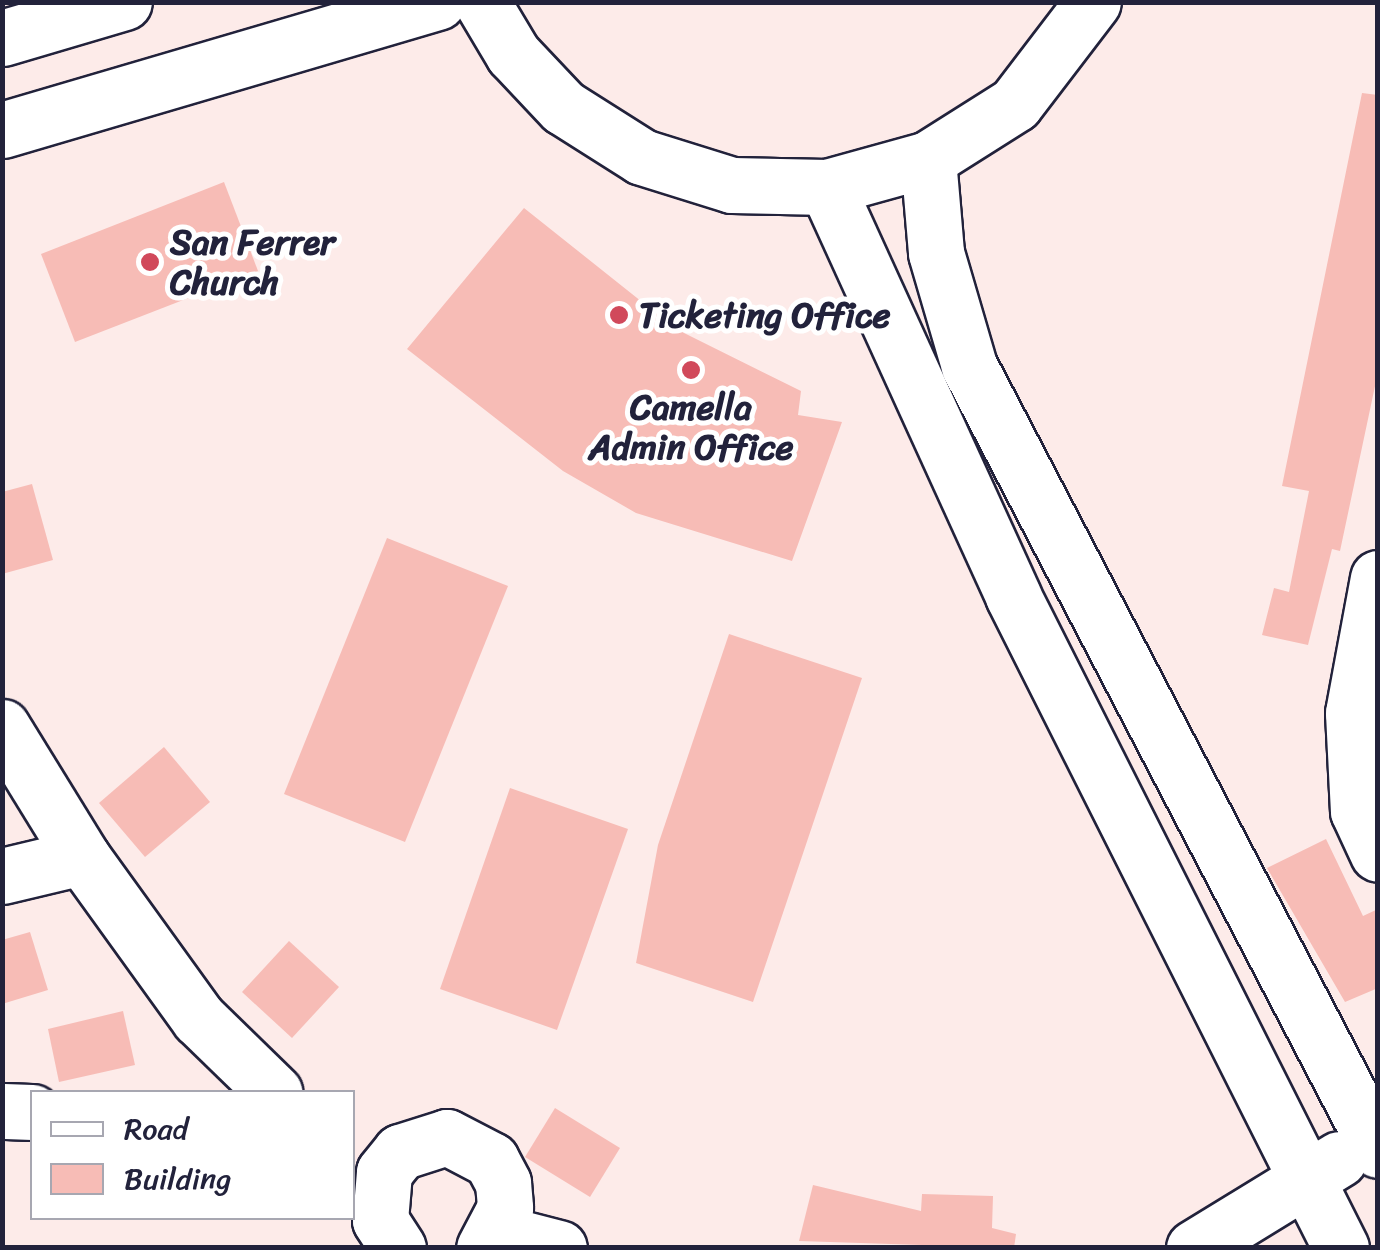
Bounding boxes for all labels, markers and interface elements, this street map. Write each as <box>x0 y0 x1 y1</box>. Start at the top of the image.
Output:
place label: San Ferrer Church <box>170 221 336 303</box>
marker: San Ferrer Church <box>139 251 161 273</box>
place label: Ticketing Office <box>639 294 890 336</box>
marker: Ticketing Office <box>608 304 630 326</box>
marker: Camella Admin Office <box>680 359 702 381</box>
place label: Camella Admin Office <box>589 386 793 468</box>
legend <box>30 1090 355 1220</box>
text: Road <box>124 1102 188 1156</box>
text: Building <box>124 1152 231 1206</box>

